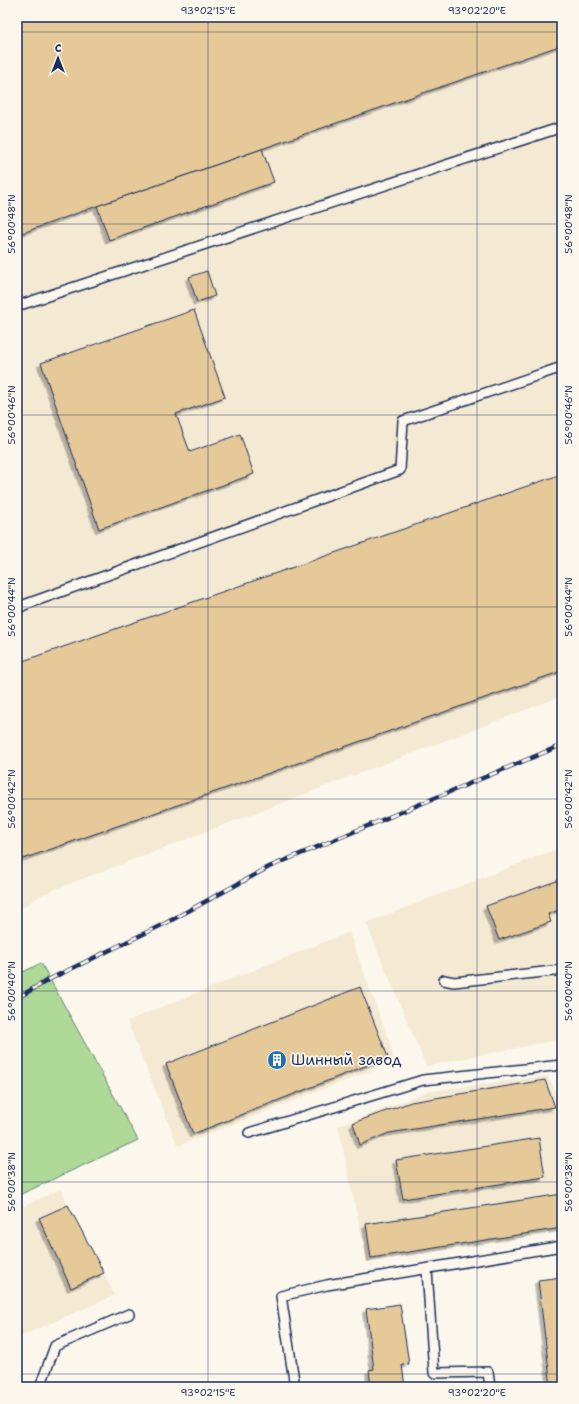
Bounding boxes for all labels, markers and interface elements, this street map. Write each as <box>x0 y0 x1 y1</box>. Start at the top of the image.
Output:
text: 93°02'15"E <box>181 4 235 17</box>
text: 93°02'20"E <box>448 4 506 17</box>
north arrow <box>38 38 78 78</box>
text: С <box>55 41 62 56</box>
text: 56°00'48"N <box>5 194 18 254</box>
text: 56°00'48"N <box>562 194 575 254</box>
text: 56°00'46"N <box>5 385 18 445</box>
text: 56°00'46"N <box>562 385 575 445</box>
text: 56°00'44"N <box>5 577 18 637</box>
text: 56°00'44"N <box>562 577 575 637</box>
text: 56°00'42"N <box>5 769 18 829</box>
text: 56°00'42"N <box>562 769 575 829</box>
text: 56°00'40"N <box>5 961 18 1021</box>
text: 56°00'40"N <box>562 961 575 1021</box>
building icon: Шинный завод <box>266 1049 288 1071</box>
place label: Шинный завод <box>291 1050 402 1070</box>
text: 56°00'38"N <box>5 1152 18 1212</box>
text: 56°00'38"N <box>562 1152 575 1212</box>
text: 93°02'15"E <box>181 1386 235 1399</box>
text: 93°02'20"E <box>448 1386 506 1399</box>

